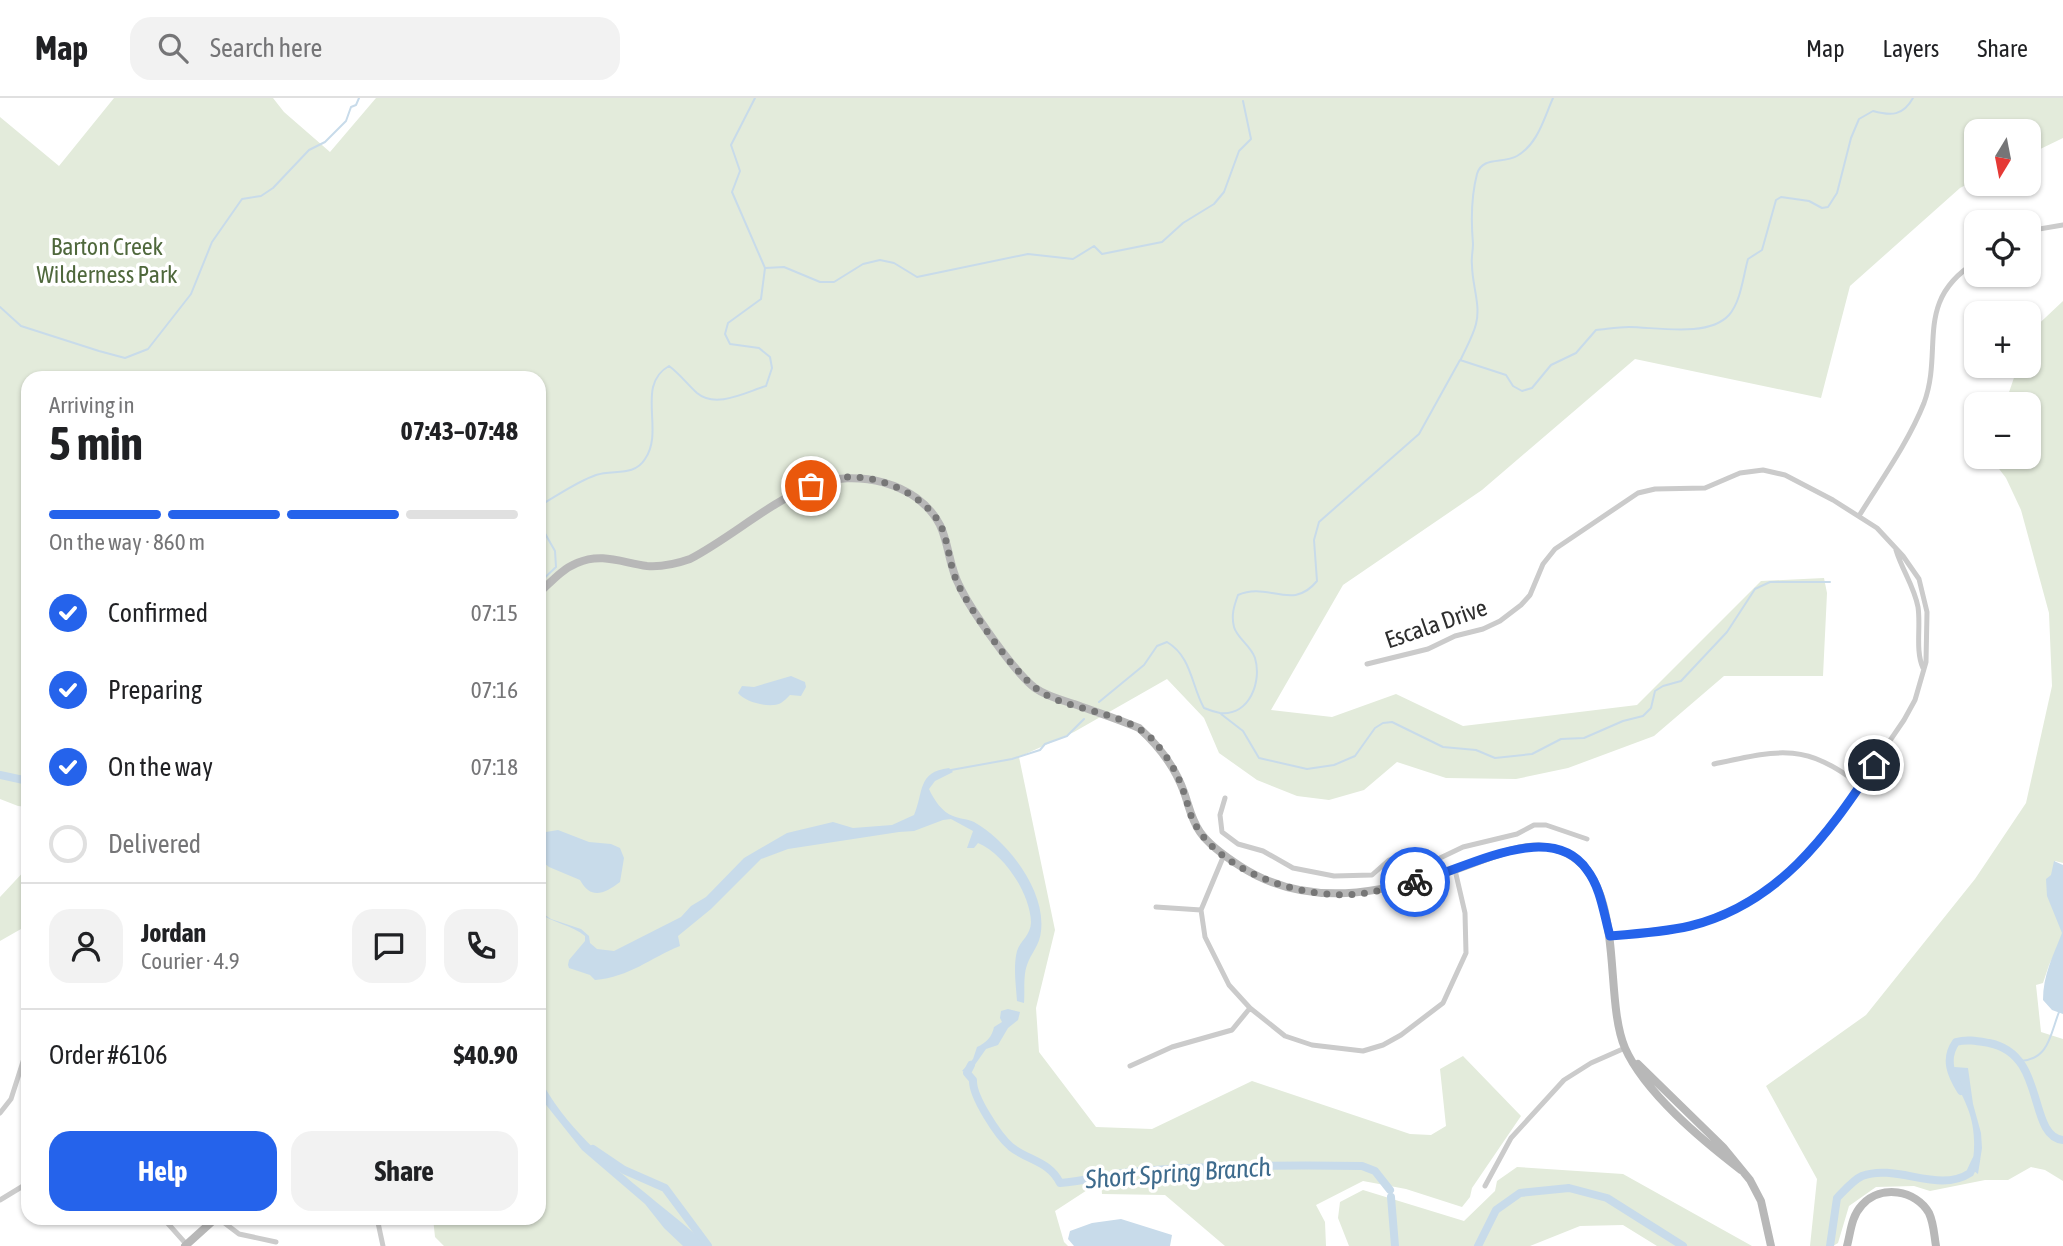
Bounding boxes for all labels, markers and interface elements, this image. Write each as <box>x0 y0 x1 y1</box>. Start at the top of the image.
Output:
search box <box>130 17 620 80</box>
text: Map <box>35 29 88 67</box>
icon: search <box>154 29 192 67</box>
text: Search here <box>210 33 322 63</box>
text: Map <box>1806 35 1845 62</box>
text: Layers <box>1883 35 1939 62</box>
text: Share <box>1977 35 2028 62</box>
north arrow <box>1964 119 2040 196</box>
map controls <box>1964 119 2041 469</box>
button: locate <box>1964 210 2041 287</box>
park label: Barton Creek Wilderness Park <box>36 233 178 288</box>
button: + <box>1964 301 2041 378</box>
text: Arriving in <box>49 392 135 418</box>
button: − <box>1964 392 2041 469</box>
text: 07:43–07:48 <box>401 416 518 446</box>
text: 5 min <box>49 417 143 470</box>
pin <box>781 456 841 516</box>
icon: bag <box>792 467 830 505</box>
text: On the way · 860 m <box>49 529 205 555</box>
street label: Escala Drive <box>1381 593 1490 654</box>
icon: check <box>49 594 87 632</box>
text: Confirmed <box>108 598 208 628</box>
text: 07:15 <box>471 600 518 626</box>
icon: check <box>49 671 87 709</box>
text: Preparing <box>108 675 202 705</box>
text: 07:16 <box>471 677 518 703</box>
pin <box>1844 735 1904 795</box>
icon: home <box>1855 746 1893 784</box>
icon: check <box>49 748 87 786</box>
text: On the way <box>108 752 213 782</box>
text: 07:18 <box>471 754 518 780</box>
text: Delivered <box>108 829 201 859</box>
courier <box>1380 847 1450 917</box>
icon: bike <box>1396 863 1434 901</box>
button: person <box>49 909 123 983</box>
button: chat <box>352 909 426 983</box>
button: phone <box>444 909 518 983</box>
text: Jordan <box>141 918 206 948</box>
text: Courier · 4.9 <box>141 948 240 974</box>
text: Order #6106 <box>49 1040 168 1070</box>
text: $40.90 <box>454 1040 518 1070</box>
button: Help <box>49 1131 277 1211</box>
button: Share <box>291 1131 518 1211</box>
water label: Short Spring Branch <box>1083 1152 1272 1195</box>

